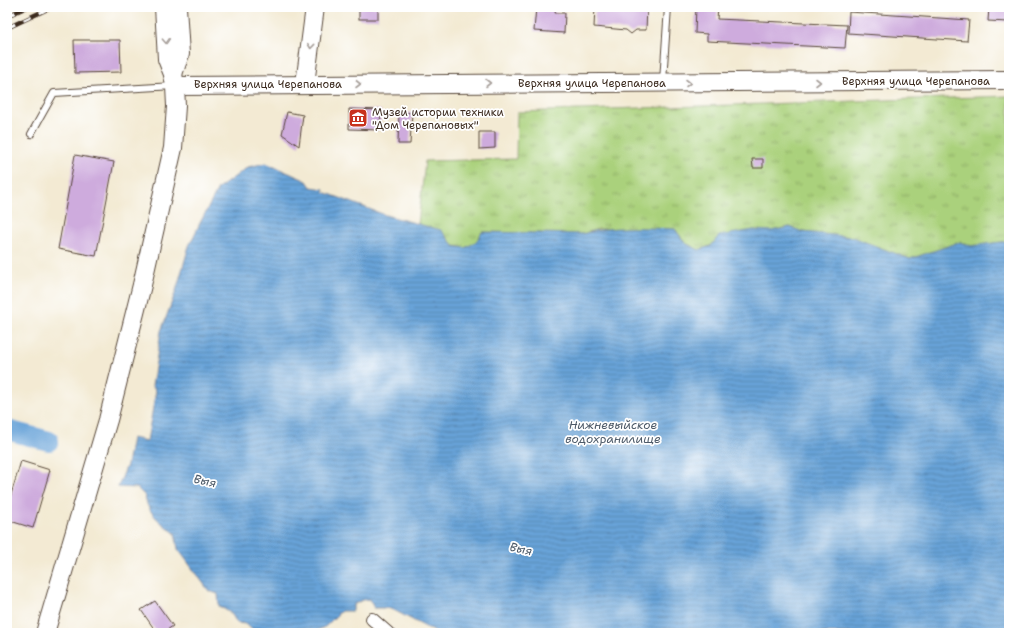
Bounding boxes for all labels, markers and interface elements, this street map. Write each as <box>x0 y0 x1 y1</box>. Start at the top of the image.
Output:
one-way arrow <box>162 38 170 44</box>
one-way arrow <box>306 42 315 49</box>
street label: Верхняя улица Черепанова <box>842 74 990 89</box>
street label: Верхняя улица Черепанова <box>518 76 666 91</box>
street label: Верхняя улица Черепанова <box>194 77 342 92</box>
one-way arrow <box>815 78 821 86</box>
one-way arrow <box>485 79 491 87</box>
one-way arrow <box>685 79 691 87</box>
one-way arrow <box>355 80 361 88</box>
place label: Музей истории техники "Дом Черепановых" <box>372 105 504 133</box>
museum icon: Музей истории техники "Дом Черепановых" <box>347 107 369 129</box>
water label: Нижневыйское водохранилище <box>565 417 661 447</box>
water label: Выя <box>192 471 218 491</box>
water label: Выя <box>508 539 534 559</box>

